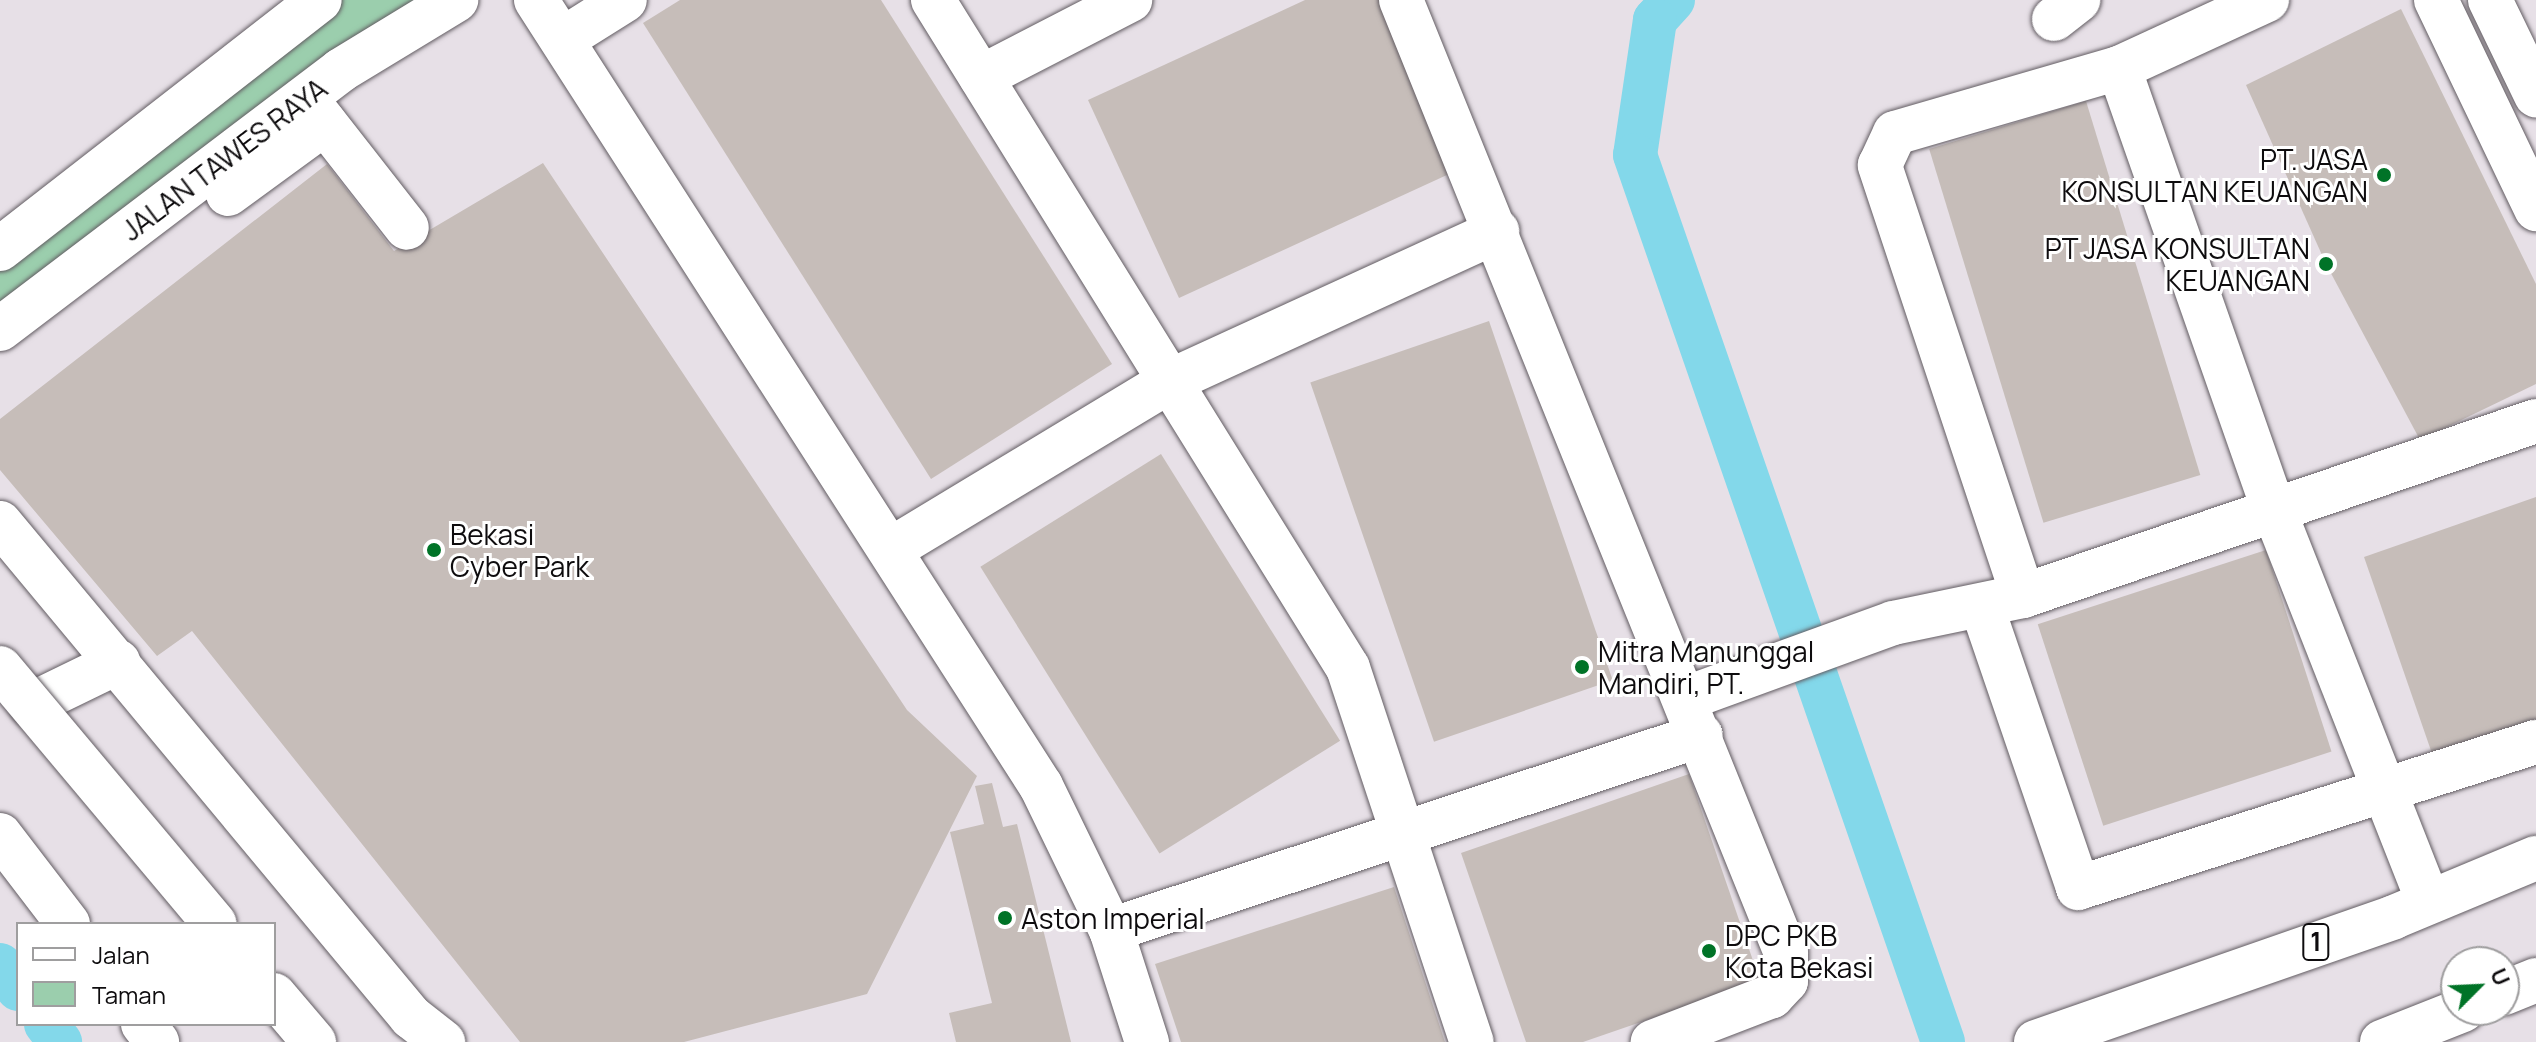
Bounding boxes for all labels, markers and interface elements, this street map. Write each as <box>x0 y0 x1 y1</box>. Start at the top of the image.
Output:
street label: JALAN TAWES RAYA <box>115 71 333 247</box>
place label: PT. JASA KONSULTAN KEUANGAN <box>2061 142 2368 208</box>
marker: PT. JASA KONSULTAN KEUANGAN <box>2375 166 2393 184</box>
place label: PT JASA KONSULTAN KEUANGAN <box>2044 231 2310 297</box>
marker: PT JASA KONSULTAN KEUANGAN <box>2317 255 2335 273</box>
place label: Bekasi Cyber Park <box>450 517 589 583</box>
marker: Bekasi Cyber Park <box>425 541 443 559</box>
place label: Mitra Manunggal Mandiri, PT. <box>1598 634 1814 700</box>
marker: Mitra Manunggal Mandiri, PT. <box>1573 658 1591 676</box>
place label: Aston Imperial <box>1021 901 1205 935</box>
marker: Aston Imperial <box>996 909 1014 927</box>
place label: DPC PKB Kota Bekasi <box>1725 918 1874 984</box>
road number: 1 <box>2302 920 2330 964</box>
legend <box>16 922 276 1026</box>
text: Jalan <box>92 938 150 971</box>
marker: DPC PKB Kota Bekasi <box>1700 942 1718 960</box>
north arrow <box>2440 946 2520 1026</box>
text: U <box>2483 964 2517 990</box>
text: Taman <box>92 978 166 1011</box>

